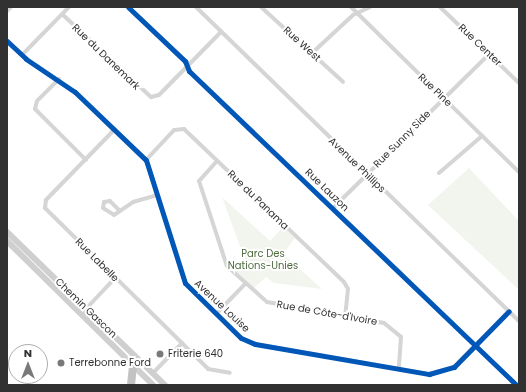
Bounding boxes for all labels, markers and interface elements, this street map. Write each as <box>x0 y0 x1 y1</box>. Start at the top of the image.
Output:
street label: Rue Center <box>456 21 504 69</box>
street label: Rue du Danemark <box>70 22 142 92</box>
street label: Rue West <box>281 24 323 64</box>
street label: Rue Pine <box>416 71 454 109</box>
street label: Rue Sunny Side <box>371 108 433 170</box>
street label: Avenue Phillips <box>326 135 388 195</box>
street label: Rue Lauzon <box>303 166 351 214</box>
street label: Rue du Panama <box>225 168 291 232</box>
street label: Rue Labelle <box>73 236 121 284</box>
park label: Parc Des Nations-Unies <box>228 247 298 270</box>
street label: Chemin Gascon <box>53 276 119 340</box>
street label: Avenue Louise <box>192 277 252 335</box>
street label: Rue de Côte-d'Ivoire <box>276 298 378 328</box>
north arrow <box>8 344 48 384</box>
text: N <box>24 345 32 361</box>
place label: Friterie 640 <box>168 348 223 360</box>
marker: Friterie 640 <box>155 349 165 359</box>
place label: Terrebonne Ford <box>69 357 151 369</box>
marker: Terrebonne Ford <box>56 358 66 368</box>

